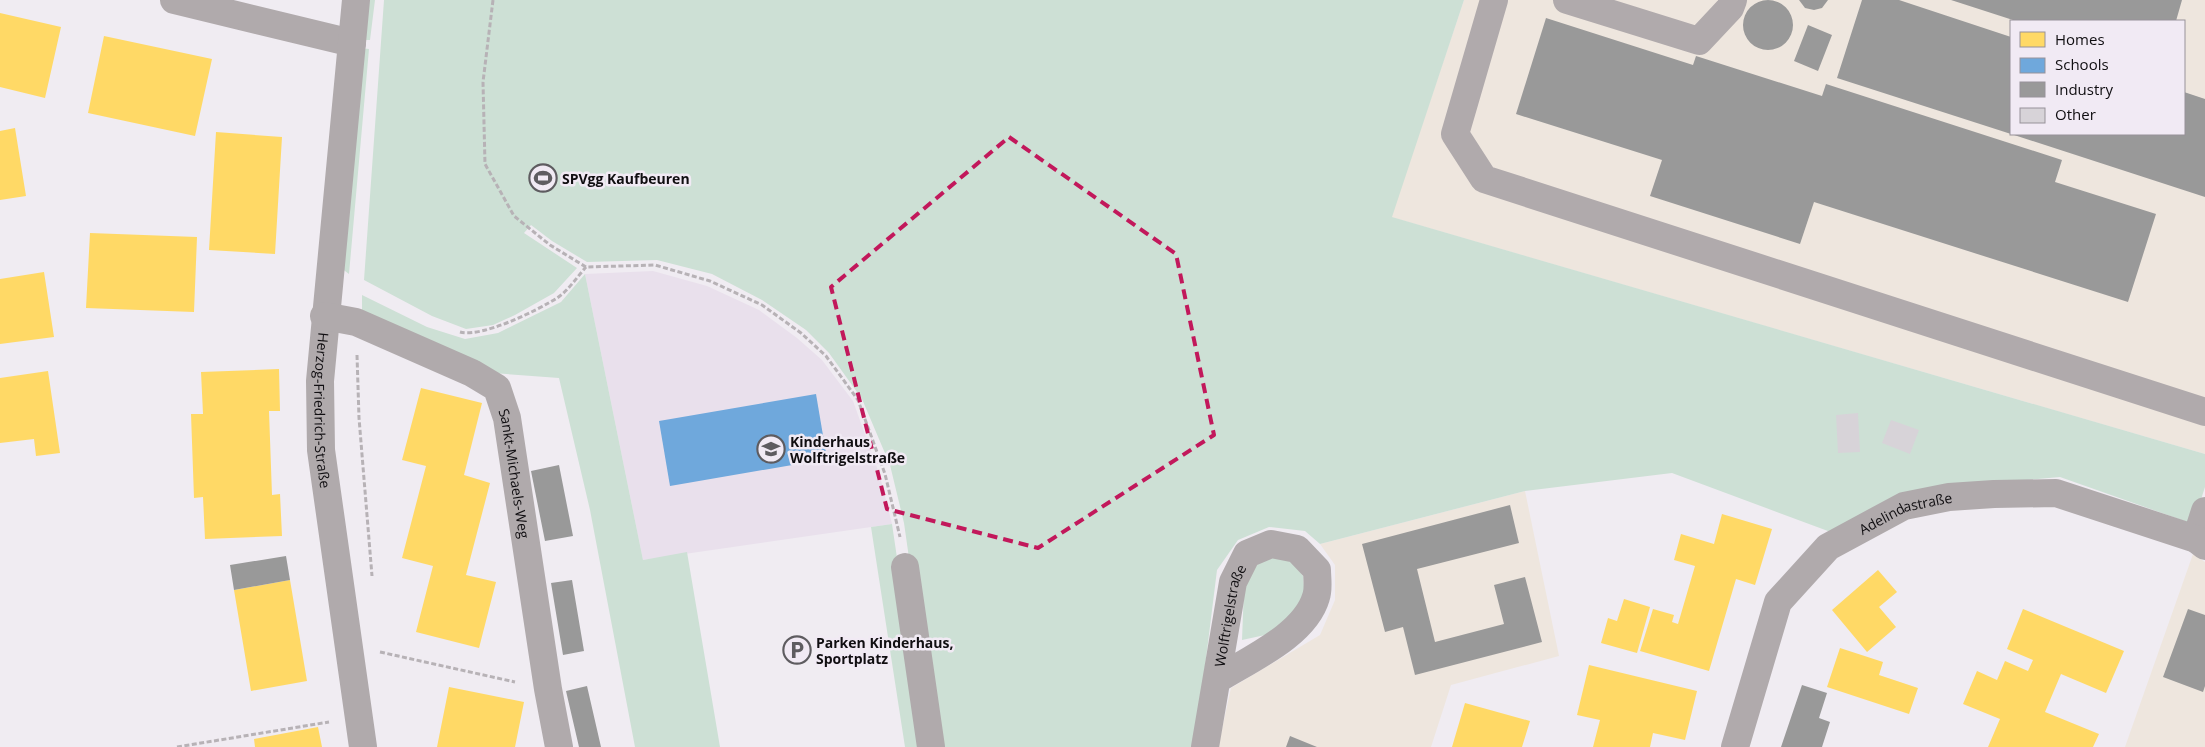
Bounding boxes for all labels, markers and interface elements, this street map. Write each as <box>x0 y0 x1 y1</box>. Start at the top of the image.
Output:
legend <box>2010 20 2185 135</box>
text: Homes <box>2055 29 2105 49</box>
text: Schools <box>2055 54 2109 74</box>
text: Industry <box>2055 79 2113 99</box>
text: Other <box>2055 104 2096 124</box>
sports icon: SPVgg Kaufbeuren <box>528 163 558 193</box>
place label: SPVgg Kaufbeuren <box>562 169 690 188</box>
street label: Herzog-Friedrich-Straße <box>310 332 336 489</box>
street label: Sankt-Michaels-Weg <box>495 406 535 540</box>
place label: Kinderhaus Wolftrigelstraße <box>790 432 905 467</box>
school or university icon: Kinderhaus Wolftrigelstraße <box>756 434 786 464</box>
street label: Adelindastraße <box>1855 487 1954 538</box>
street label: Wolftrigelstraße <box>1209 561 1250 668</box>
place label: Parken Kinderhaus, Sportplatz <box>816 633 953 668</box>
parking icon: Parken Kinderhaus, Sportplatz <box>782 635 812 665</box>

